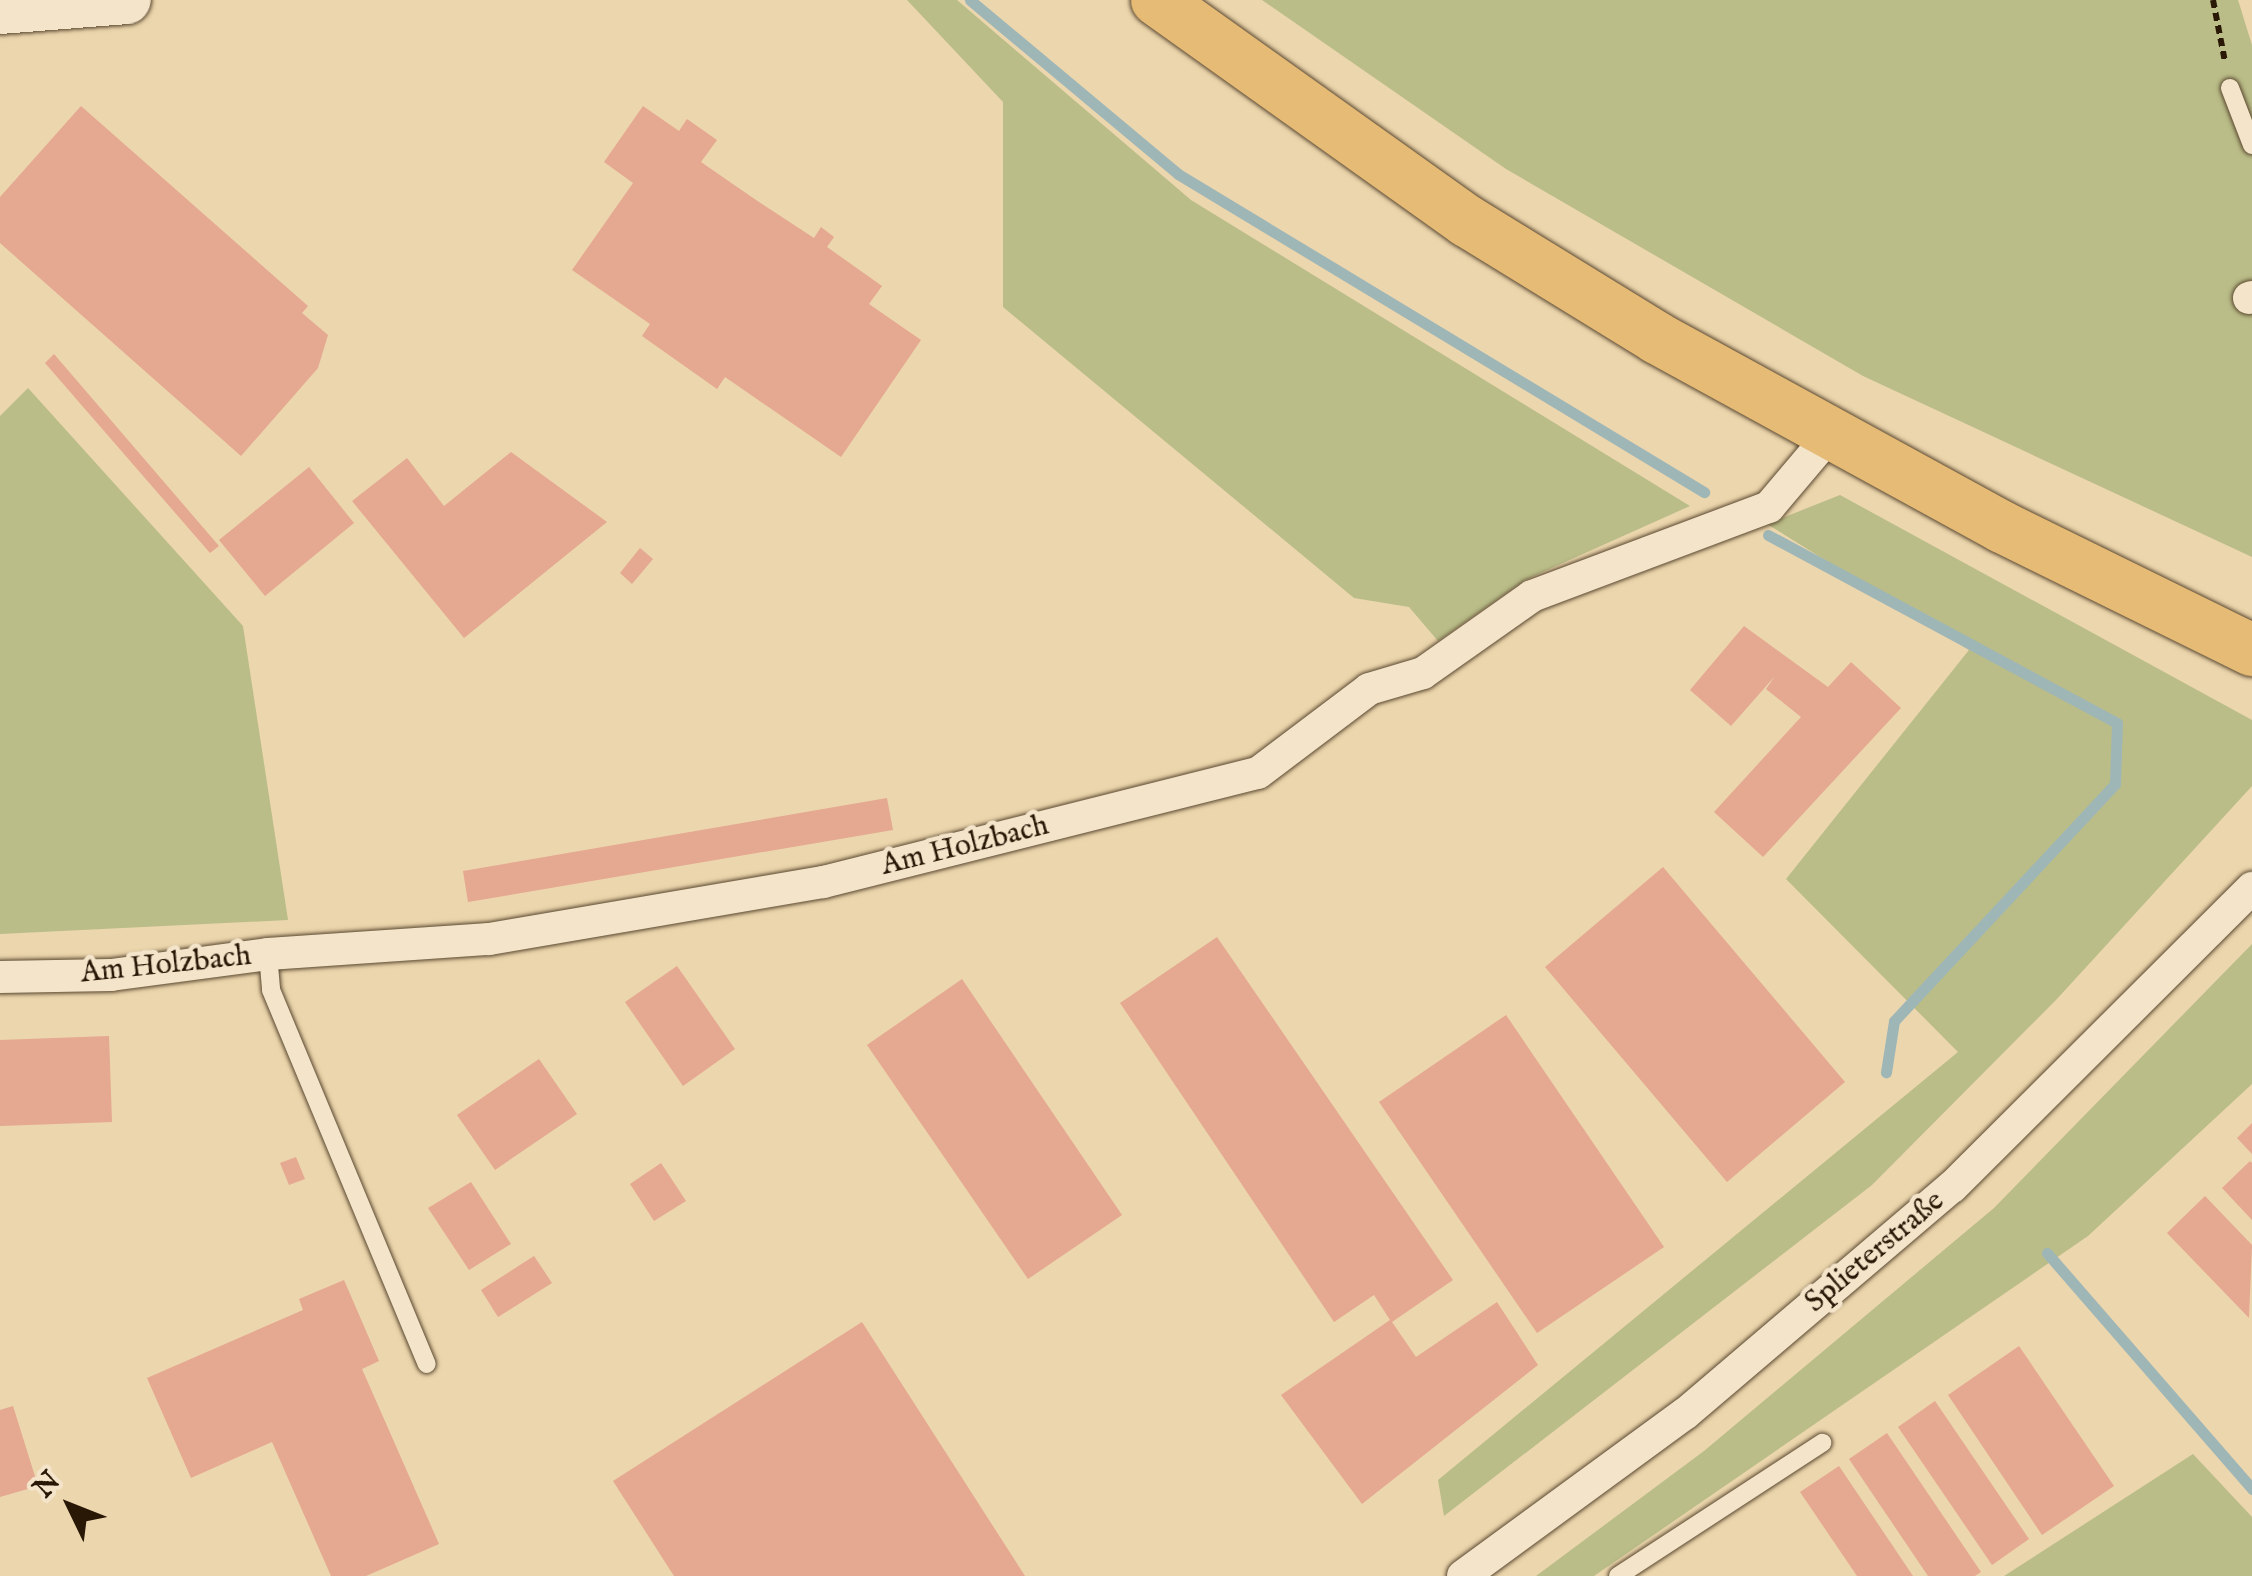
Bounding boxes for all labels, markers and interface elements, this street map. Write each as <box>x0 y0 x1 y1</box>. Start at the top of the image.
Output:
street label: Am Holzbach <box>878 808 1052 884</box>
street label: Am Holzbach <box>79 938 253 992</box>
street label: Splieterstraße <box>1798 1183 1952 1321</box>
north arrow <box>20 1456 120 1556</box>
text: N <box>27 1464 69 1506</box>

